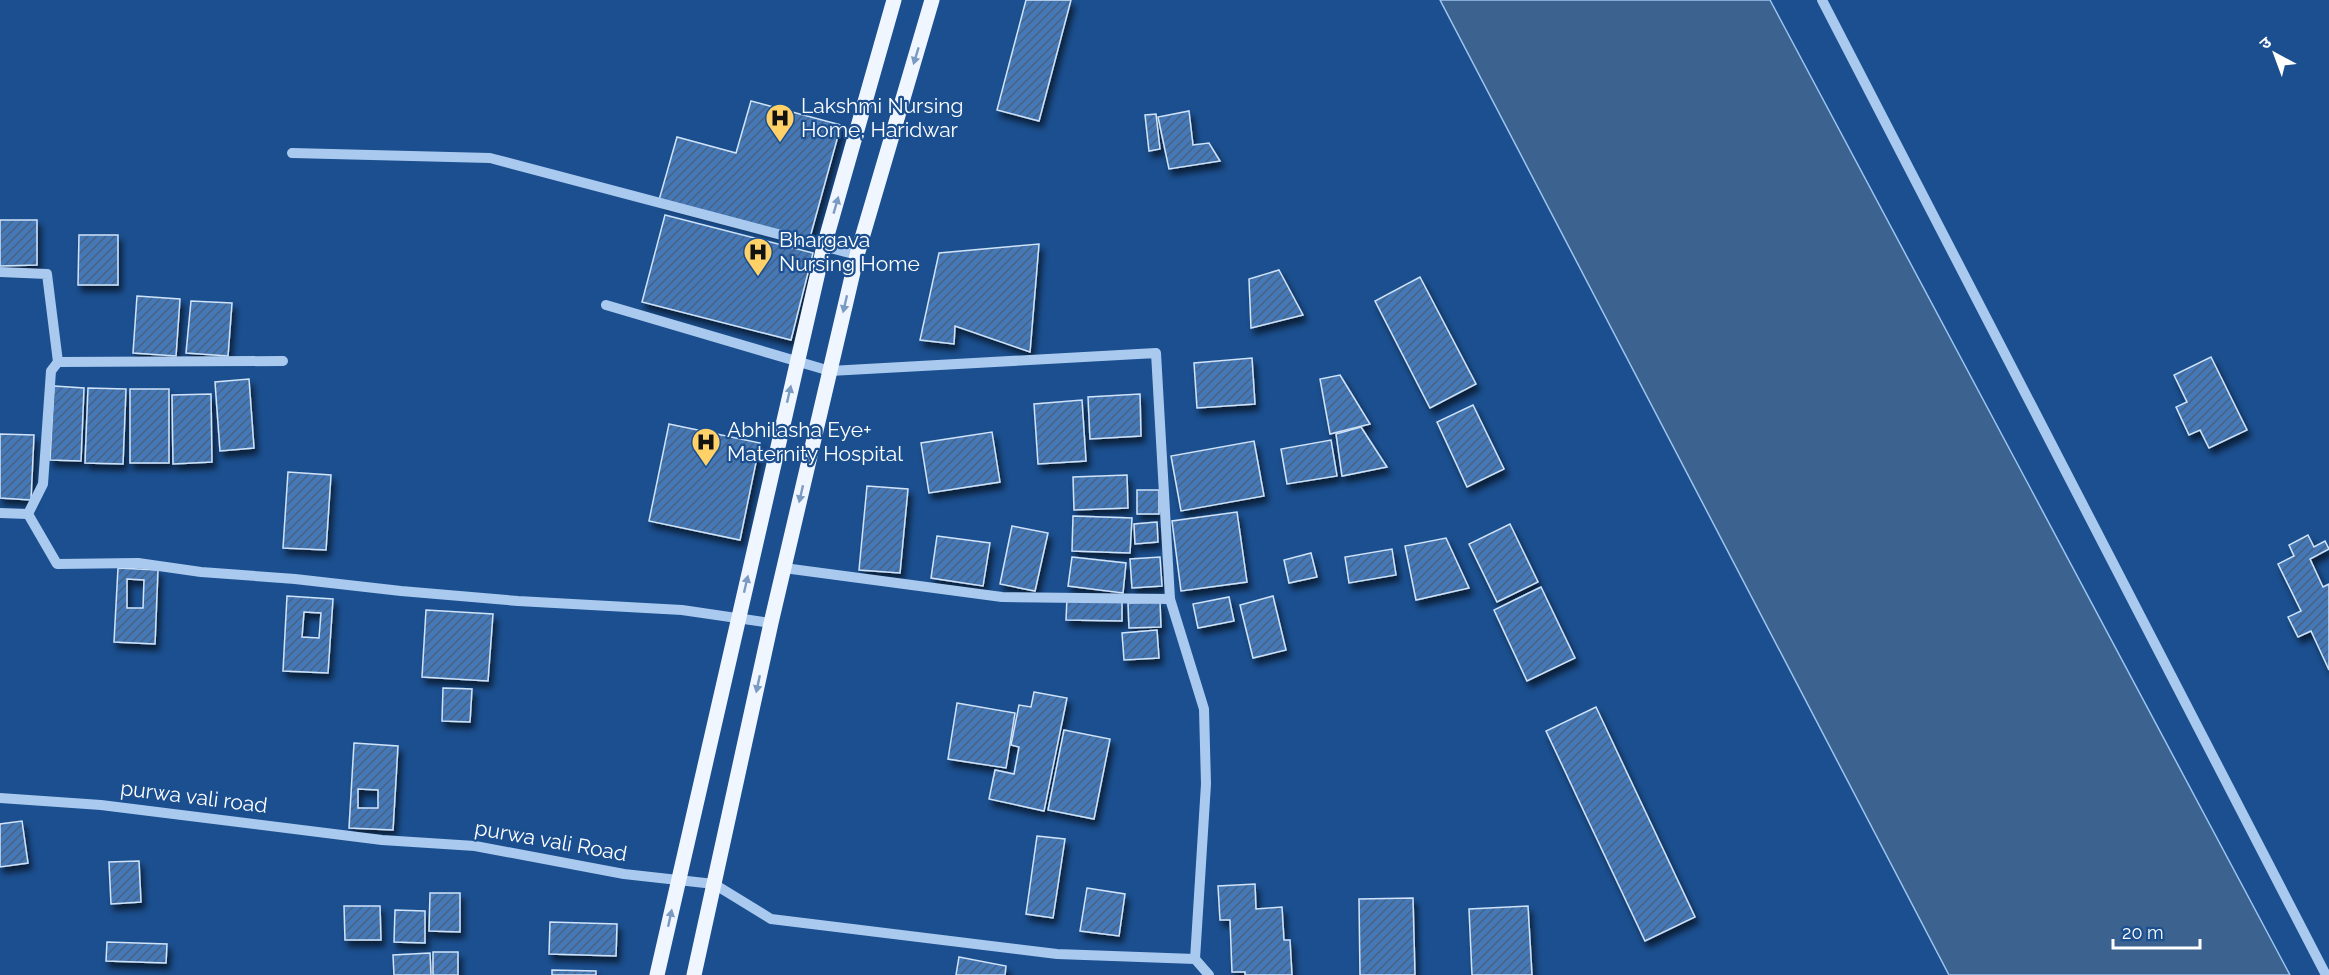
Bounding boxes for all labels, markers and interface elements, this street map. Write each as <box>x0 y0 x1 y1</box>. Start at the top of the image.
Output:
north arrow <box>2245 24 2305 84</box>
text: उ <box>2256 32 2276 53</box>
one-way arrow <box>911 47 920 65</box>
place label: Lakshmi Nursing Home, Haridwar <box>801 93 963 142</box>
hospital icon: Lakshmi Nursing Home, Haridwar <box>764 102 796 144</box>
one-way arrow <box>832 196 841 214</box>
place label: Bhargava Nursing Home <box>779 227 920 276</box>
hospital icon: Bhargava Nursing Home <box>742 236 774 278</box>
one-way arrow <box>840 295 850 313</box>
one-way arrow <box>785 385 795 404</box>
place label: Abhilasha Eye+ Maternity Hospital <box>727 417 903 466</box>
hospital icon: Abhilasha Eye+ Maternity Hospital <box>690 426 722 468</box>
one-way arrow <box>796 485 805 504</box>
one-way arrow <box>741 575 751 594</box>
one-way arrow <box>752 675 762 693</box>
street label: purwa vali road <box>119 775 269 818</box>
street label: purwa vali Road <box>473 815 629 866</box>
one-way arrow <box>665 909 675 927</box>
scale bar <box>2113 912 2200 950</box>
text: 20 m <box>2122 922 2164 943</box>

